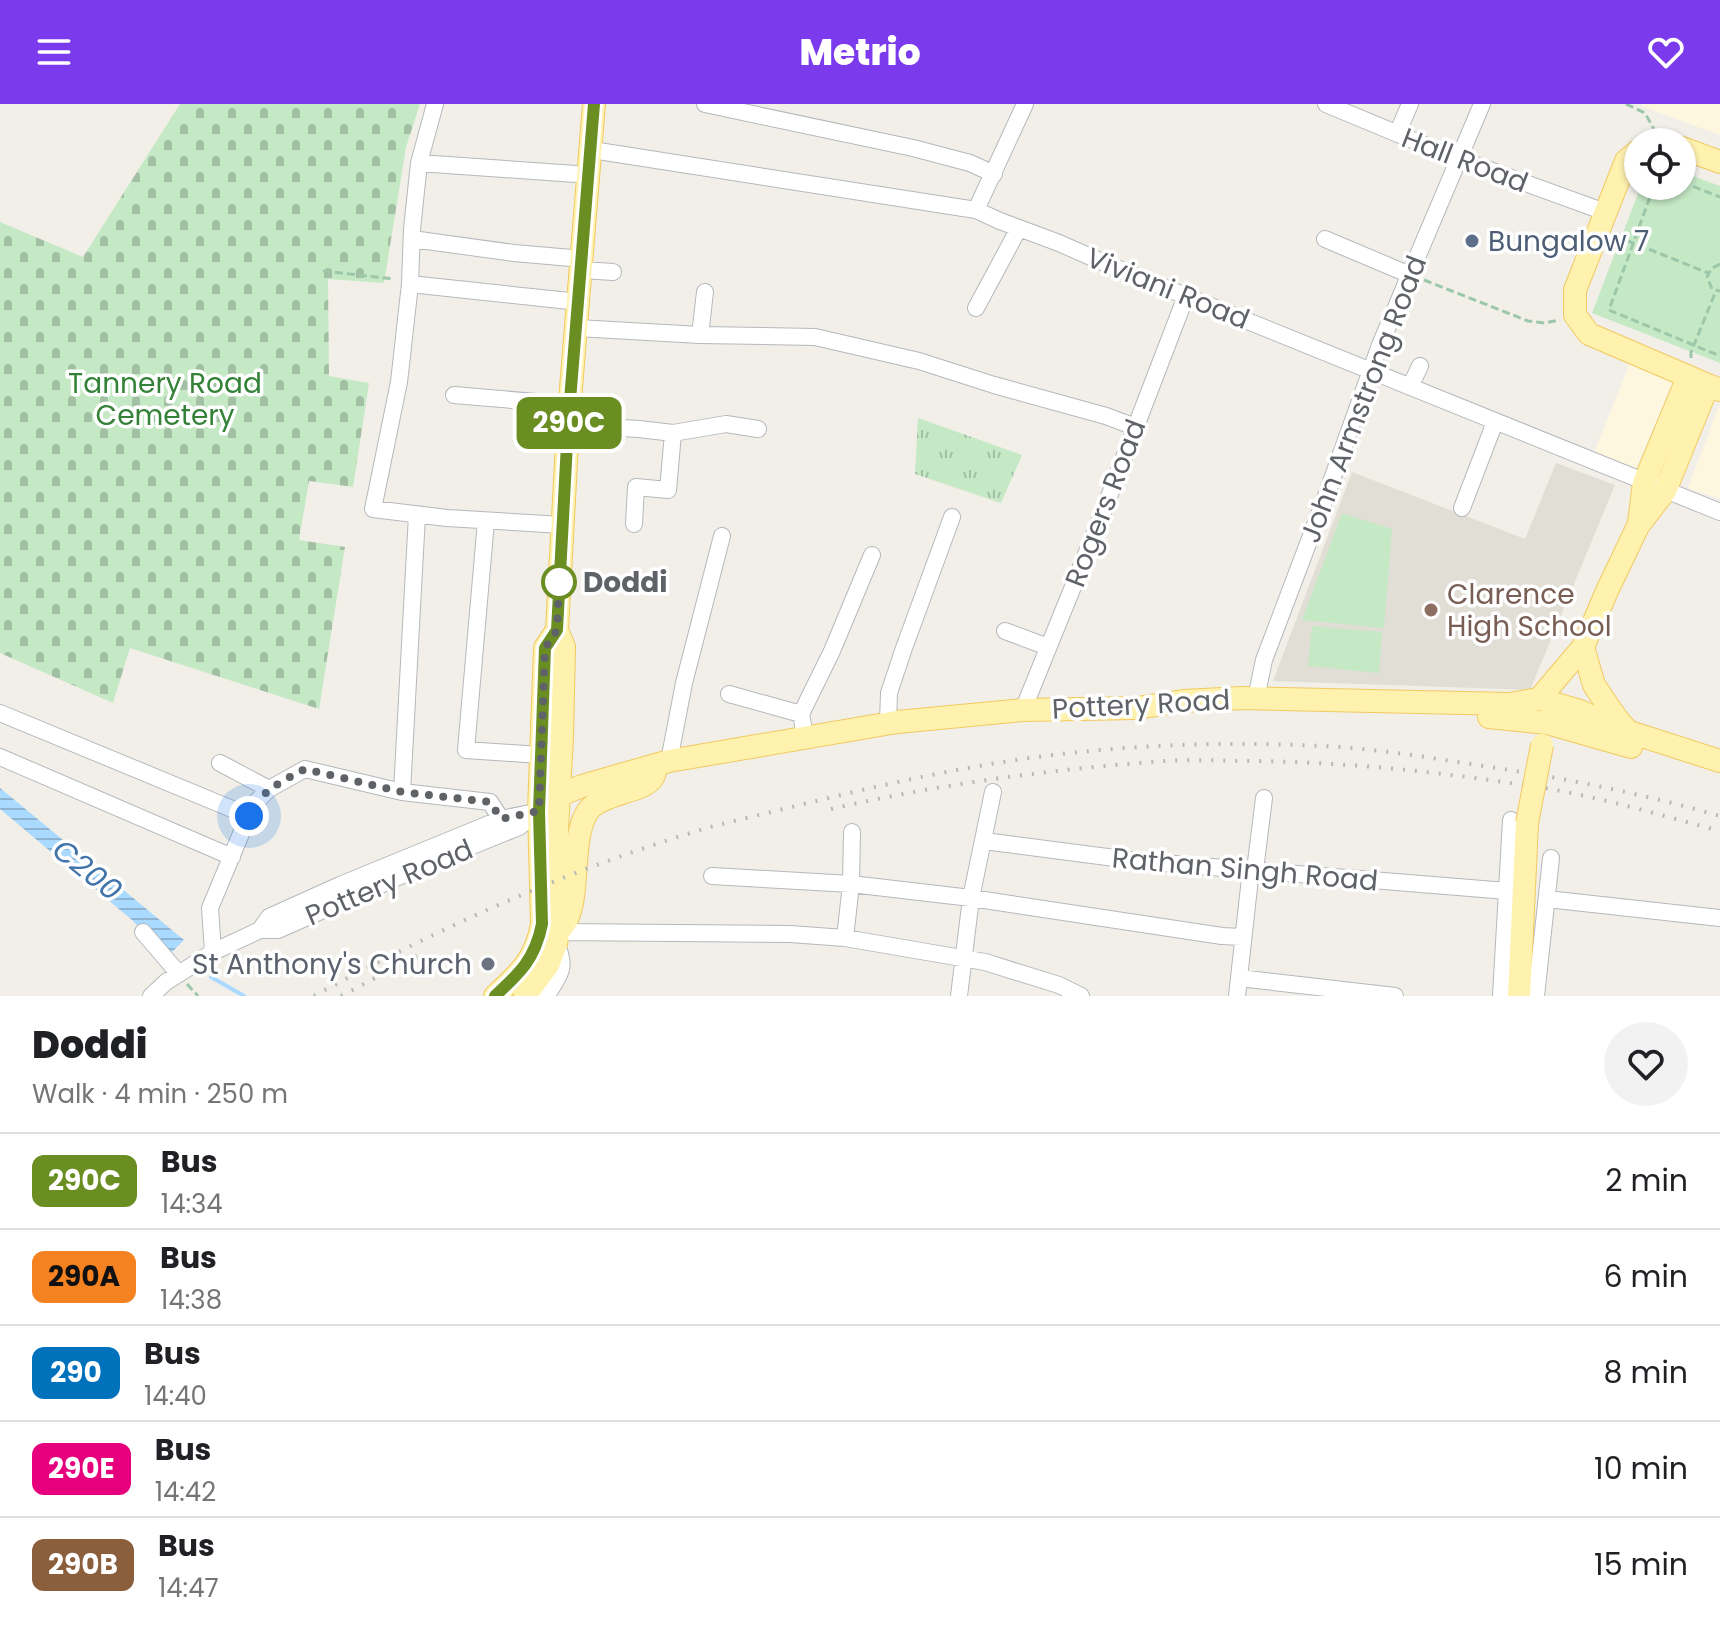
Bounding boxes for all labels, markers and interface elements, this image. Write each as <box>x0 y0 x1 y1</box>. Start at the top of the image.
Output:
text: Metrio <box>799 27 921 78</box>
icon: menu <box>32 30 76 74</box>
icon: heart <box>1644 30 1688 74</box>
street label: Hall Road <box>1396 119 1534 202</box>
map controls <box>1624 128 1696 200</box>
button: locate <box>1624 128 1696 200</box>
place label: Bungalow 7 <box>1488 222 1649 261</box>
marker: Bungalow 7 <box>1463 232 1481 250</box>
street label: Viviani Road <box>1081 238 1255 339</box>
street label: John Armstrong Road <box>1291 250 1436 548</box>
park label: Tannery Road Cemetery <box>68 364 262 435</box>
line badge: 290C <box>513 397 625 449</box>
text: 290C <box>533 403 605 442</box>
street label: Rogers Road <box>1056 414 1155 593</box>
place label: Doddi <box>583 563 667 602</box>
marker: Doddi <box>542 565 576 599</box>
place label: Clarence High School <box>1447 575 1612 646</box>
marker: Clarence High School <box>1422 601 1440 619</box>
street label: Pottery Road <box>1051 680 1231 729</box>
your location <box>229 796 269 836</box>
water label: C200 <box>43 828 131 911</box>
street label: Pottery Road <box>299 830 479 935</box>
street label: Rathan Singh Road <box>1110 838 1380 901</box>
place label: St Anthony's Church <box>192 945 472 984</box>
marker: St Anthony's Church <box>479 955 497 973</box>
text: Doddi <box>32 1018 147 1071</box>
button: heart <box>1604 1022 1688 1106</box>
text: Walk · 4 min · 250 m <box>32 1076 288 1112</box>
text: Bus <box>161 1140 218 1183</box>
text: 2 min <box>1605 1159 1688 1202</box>
text: 290C <box>48 1161 121 1200</box>
text: 14:34 <box>161 1186 223 1222</box>
text: Bus <box>160 1236 217 1279</box>
text: 6 min <box>1603 1255 1688 1298</box>
text: 290A <box>48 1257 120 1296</box>
text: 14:38 <box>160 1282 222 1318</box>
text: Bus <box>144 1332 201 1375</box>
text: 8 min <box>1604 1351 1688 1394</box>
text: 290 <box>50 1353 102 1392</box>
text: 14:40 <box>144 1378 207 1414</box>
text: Bus <box>155 1428 211 1471</box>
text: 10 min <box>1594 1447 1688 1490</box>
text: 290E <box>48 1449 115 1488</box>
text: 14:42 <box>155 1474 216 1510</box>
text: Bus <box>158 1524 215 1567</box>
text: 15 min <box>1594 1543 1688 1586</box>
text: 290B <box>48 1545 118 1584</box>
text: 14:47 <box>158 1570 219 1606</box>

